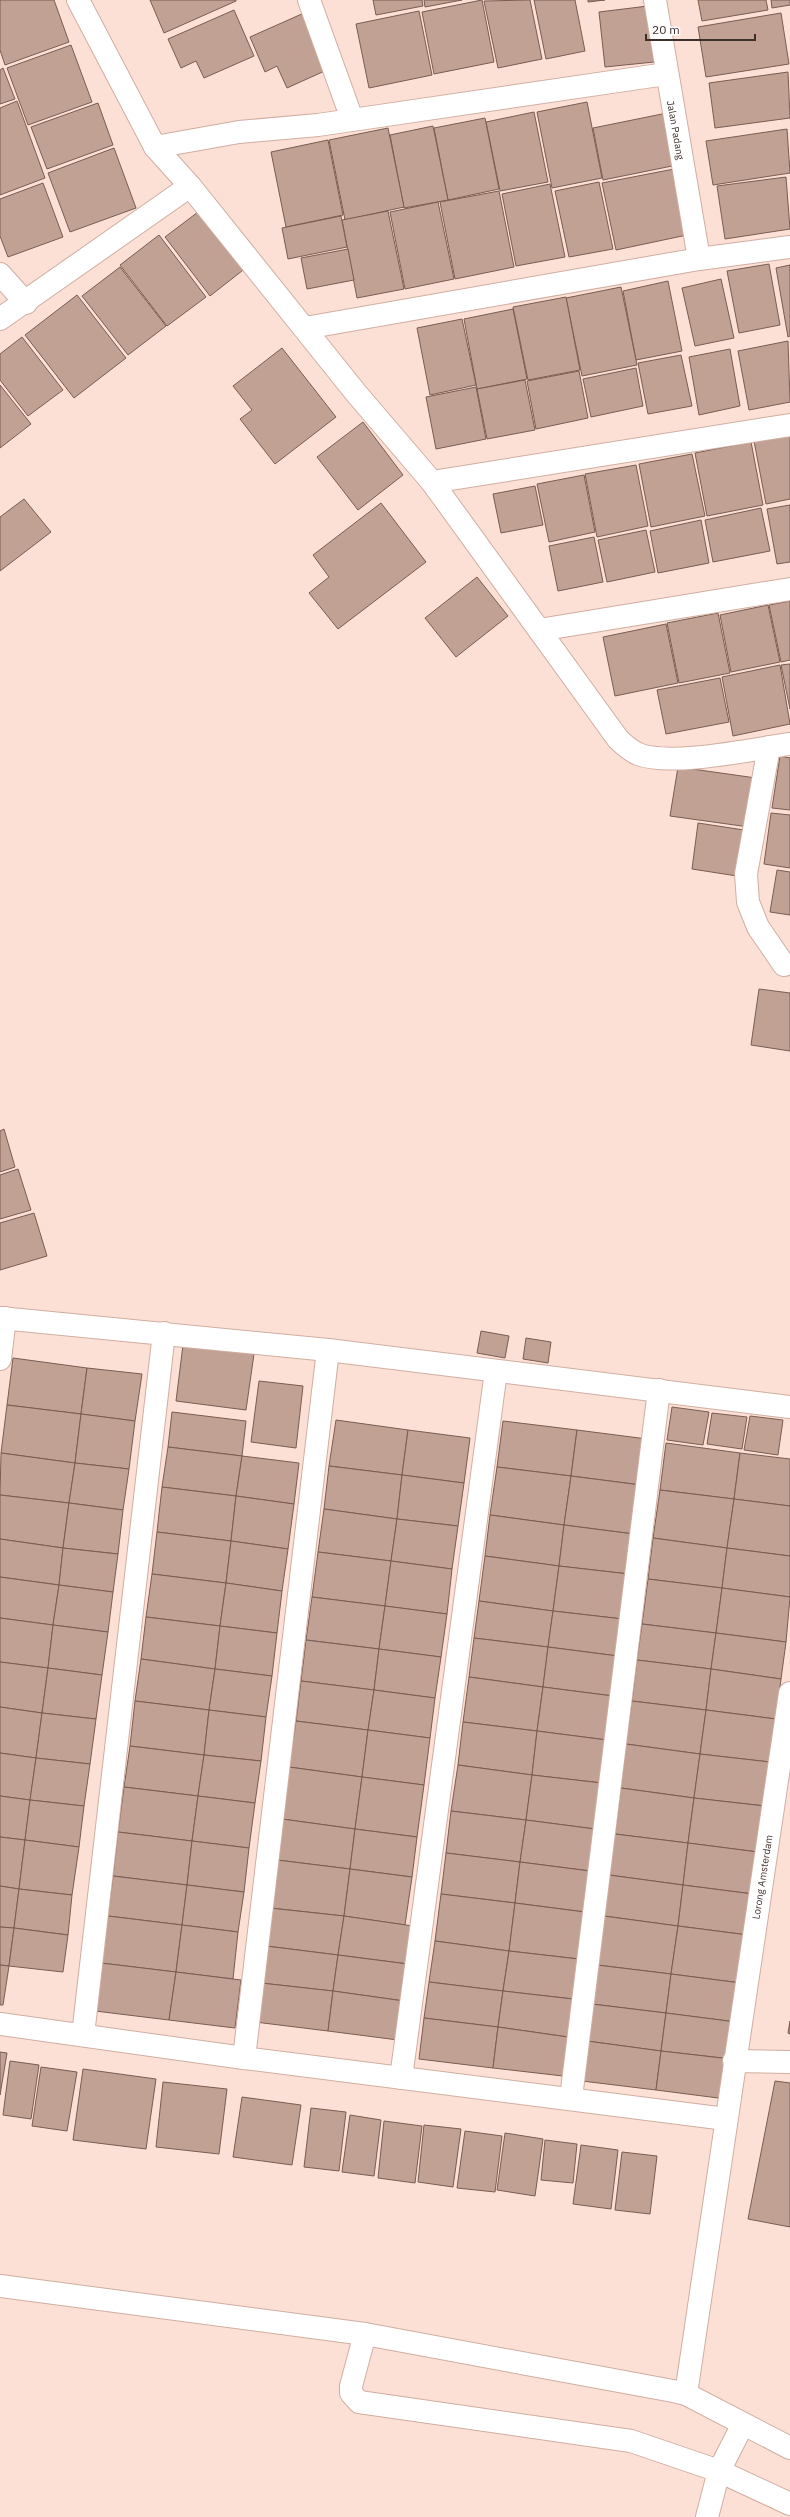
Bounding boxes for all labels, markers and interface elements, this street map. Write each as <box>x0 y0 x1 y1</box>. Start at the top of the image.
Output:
scale bar <box>646 16 755 42</box>
text: 20 m <box>652 22 680 37</box>
street label: Jalan Padang <box>664 99 687 161</box>
street label: Lorong Amsterdam <box>749 1834 776 1920</box>

